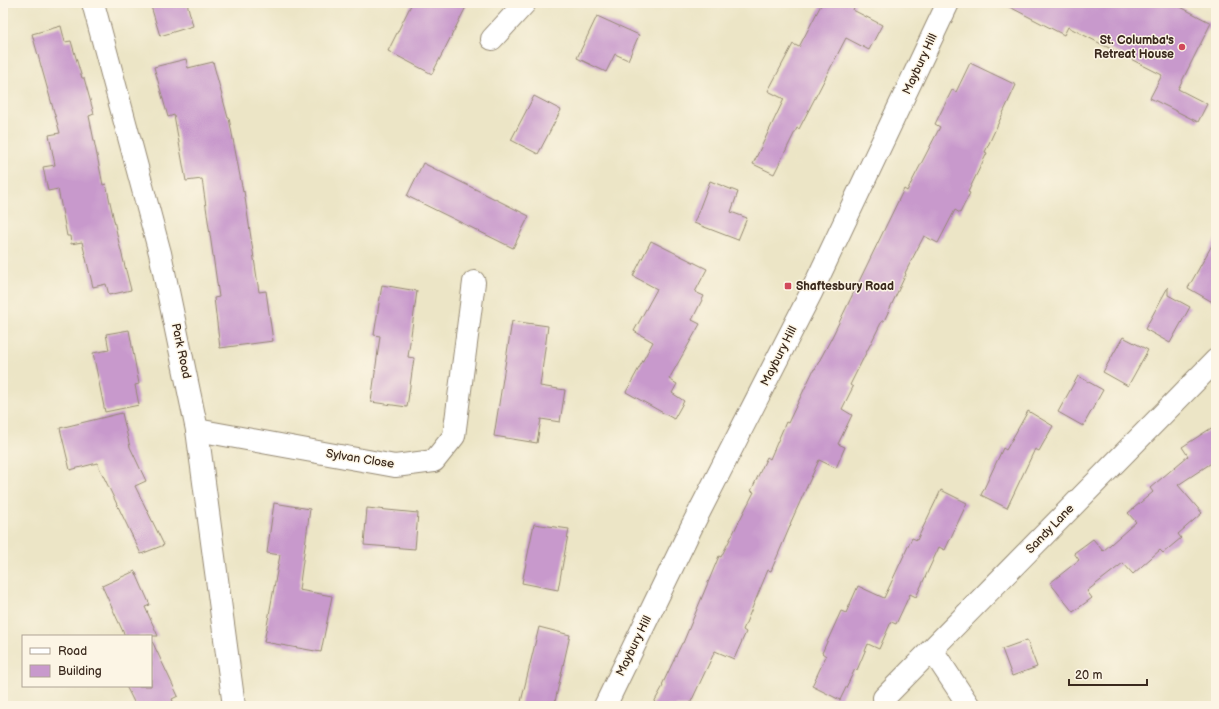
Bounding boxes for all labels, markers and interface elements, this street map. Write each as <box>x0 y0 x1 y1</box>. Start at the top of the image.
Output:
street label: Maybury Hill <box>899 31 941 97</box>
place label: St. Columba's Retreat House <box>1094 33 1174 62</box>
marker: St. Columba's Retreat House <box>1177 42 1187 52</box>
place label: Shaftesbury Road <box>796 279 894 294</box>
marker: Shaftesbury Road <box>783 281 793 291</box>
street label: Park Road <box>168 322 194 380</box>
street label: Maybury Hill <box>757 323 801 389</box>
street label: Sylvan Close <box>325 446 395 472</box>
street label: Sandy Lane <box>1023 501 1077 557</box>
street label: Maybury Hill <box>613 613 655 679</box>
legend <box>22 635 152 687</box>
text: Road <box>58 644 87 659</box>
scale bar <box>1069 661 1147 687</box>
text: Building <box>58 664 102 679</box>
text: 20 m <box>1075 668 1102 683</box>

